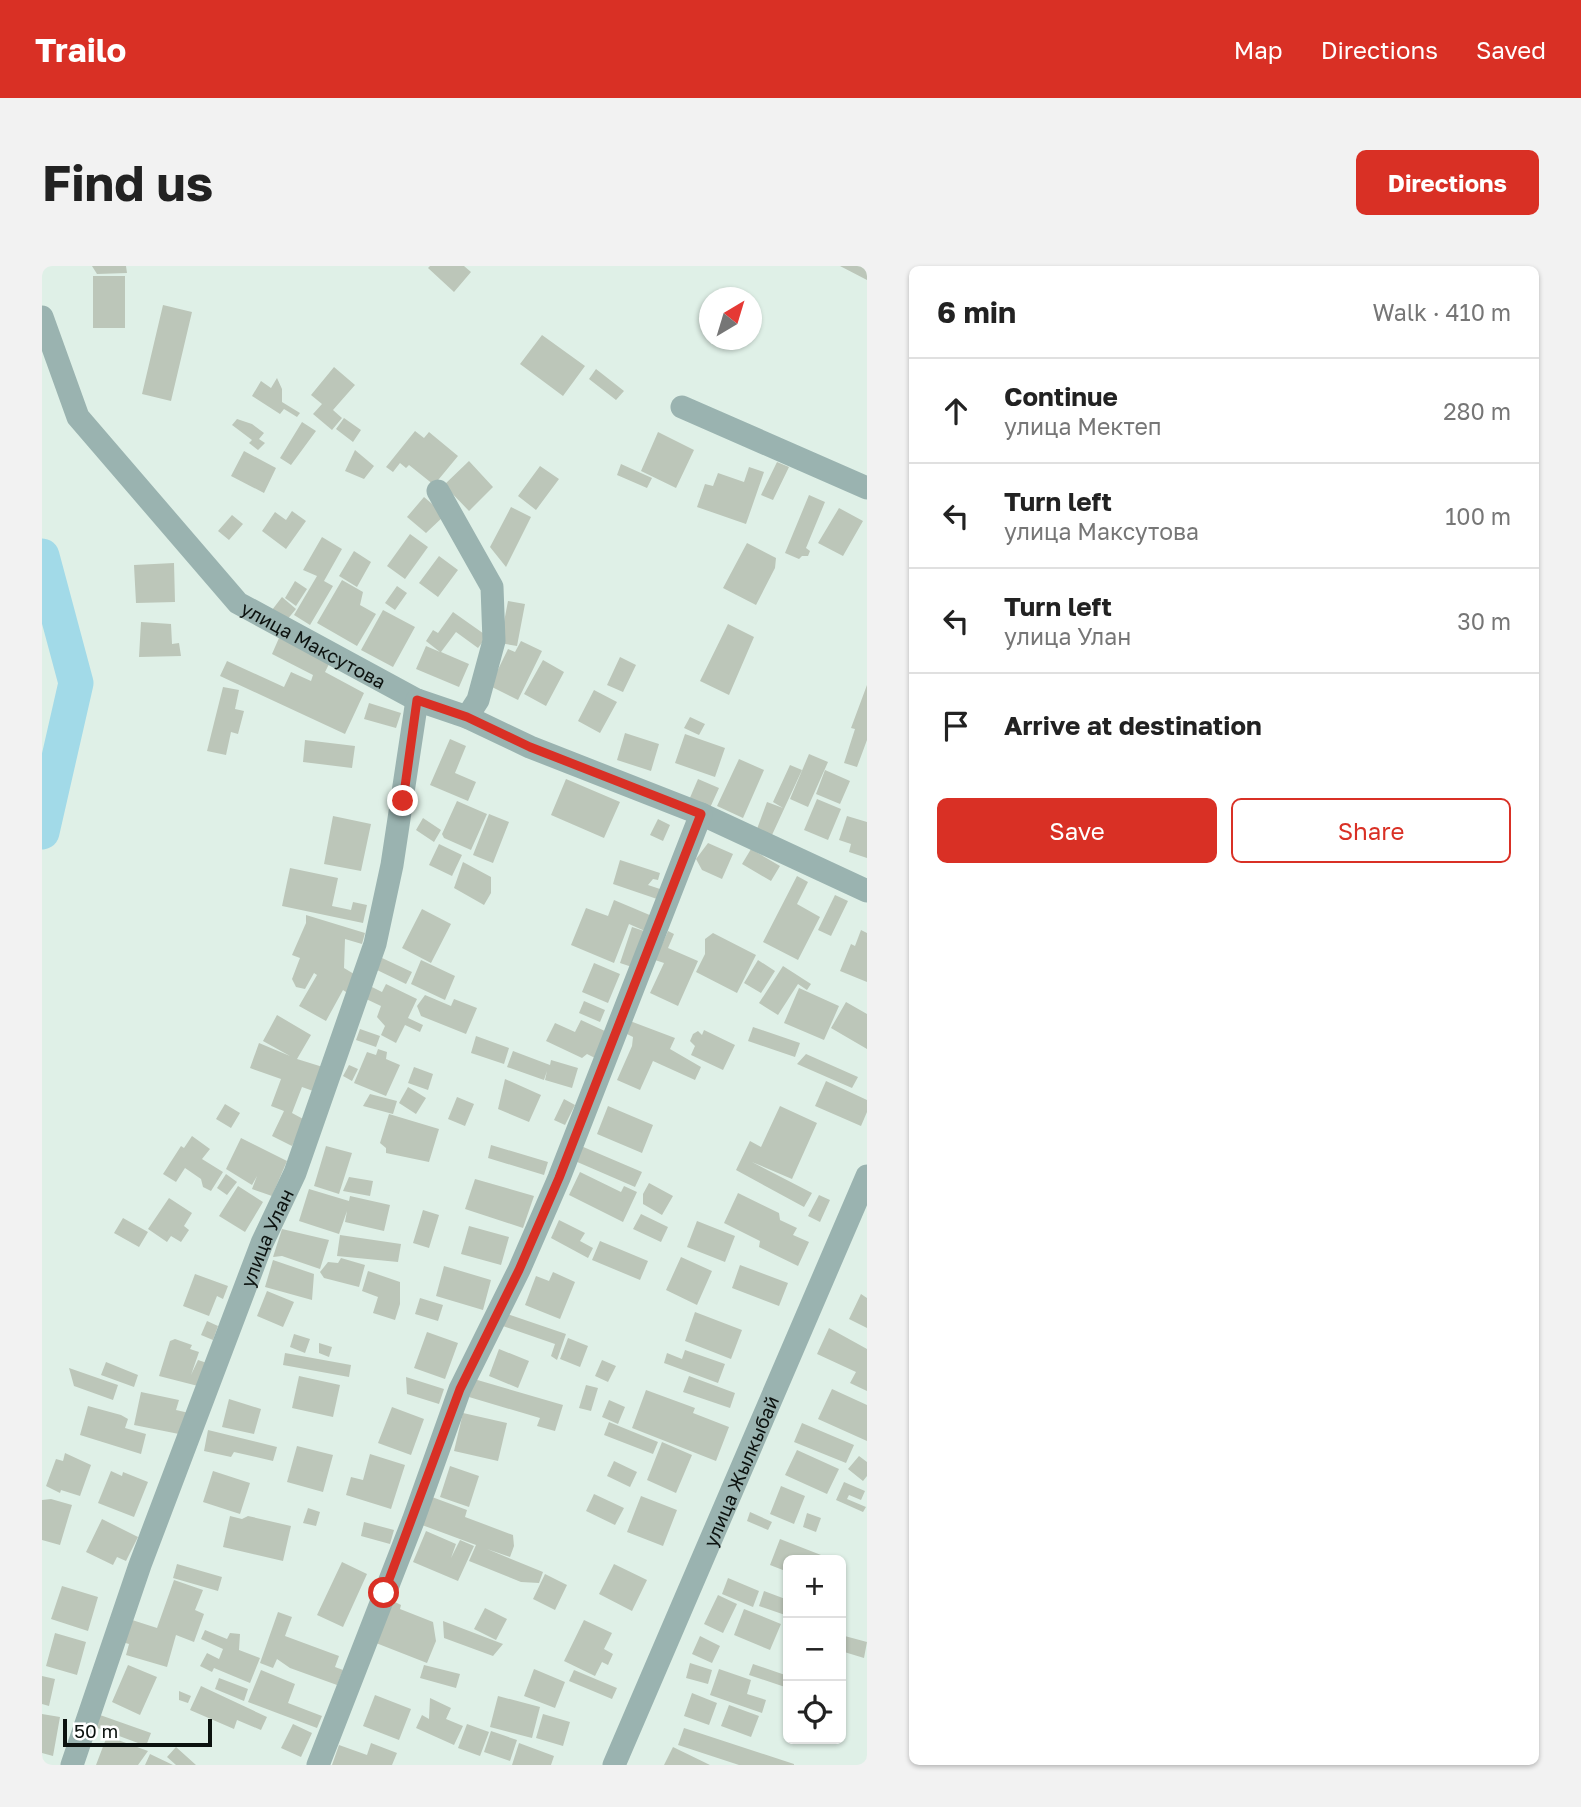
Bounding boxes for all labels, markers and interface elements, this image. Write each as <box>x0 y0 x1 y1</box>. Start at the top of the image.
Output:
text: Trailo <box>35 30 126 69</box>
text: Map <box>1234 35 1283 64</box>
text: Directions <box>1321 35 1438 64</box>
text: Saved <box>1476 35 1546 64</box>
button: Directions <box>1356 150 1539 215</box>
text: Find us <box>42 153 213 212</box>
north arrow <box>699 287 762 350</box>
text: 6 min <box>937 294 1016 330</box>
text: Walk · 410 m <box>1373 298 1511 326</box>
text: Continue <box>1004 381 1118 412</box>
icon: ahead <box>937 392 975 430</box>
text: 280 m <box>1443 397 1511 425</box>
text: улица Мектеп <box>1004 412 1162 440</box>
text: Turn left <box>1004 486 1112 517</box>
icon: left <box>937 497 975 535</box>
text: 100 m <box>1445 502 1511 530</box>
text: улица Максутова <box>1004 517 1199 545</box>
text: Turn left <box>1004 591 1112 622</box>
street label: улица Максутова <box>238 596 390 693</box>
icon: left <box>937 602 975 640</box>
text: 30 m <box>1457 607 1511 635</box>
text: улица Улан <box>1004 622 1131 650</box>
icon: arrive <box>937 707 975 745</box>
text: Arrive at destination <box>1004 710 1262 741</box>
route end <box>387 785 418 816</box>
button: Save <box>937 798 1217 863</box>
button: Share <box>1231 798 1511 863</box>
street label: улица Улан <box>235 1185 298 1290</box>
street label: улица Жылкыбай <box>698 1392 783 1550</box>
map controls <box>783 1555 846 1744</box>
button: + <box>783 1555 846 1618</box>
route start <box>368 1577 399 1608</box>
button: − <box>783 1618 846 1681</box>
button: locate <box>783 1681 846 1744</box>
scale bar <box>63 1716 212 1748</box>
text: 50 m <box>74 1719 118 1742</box>

